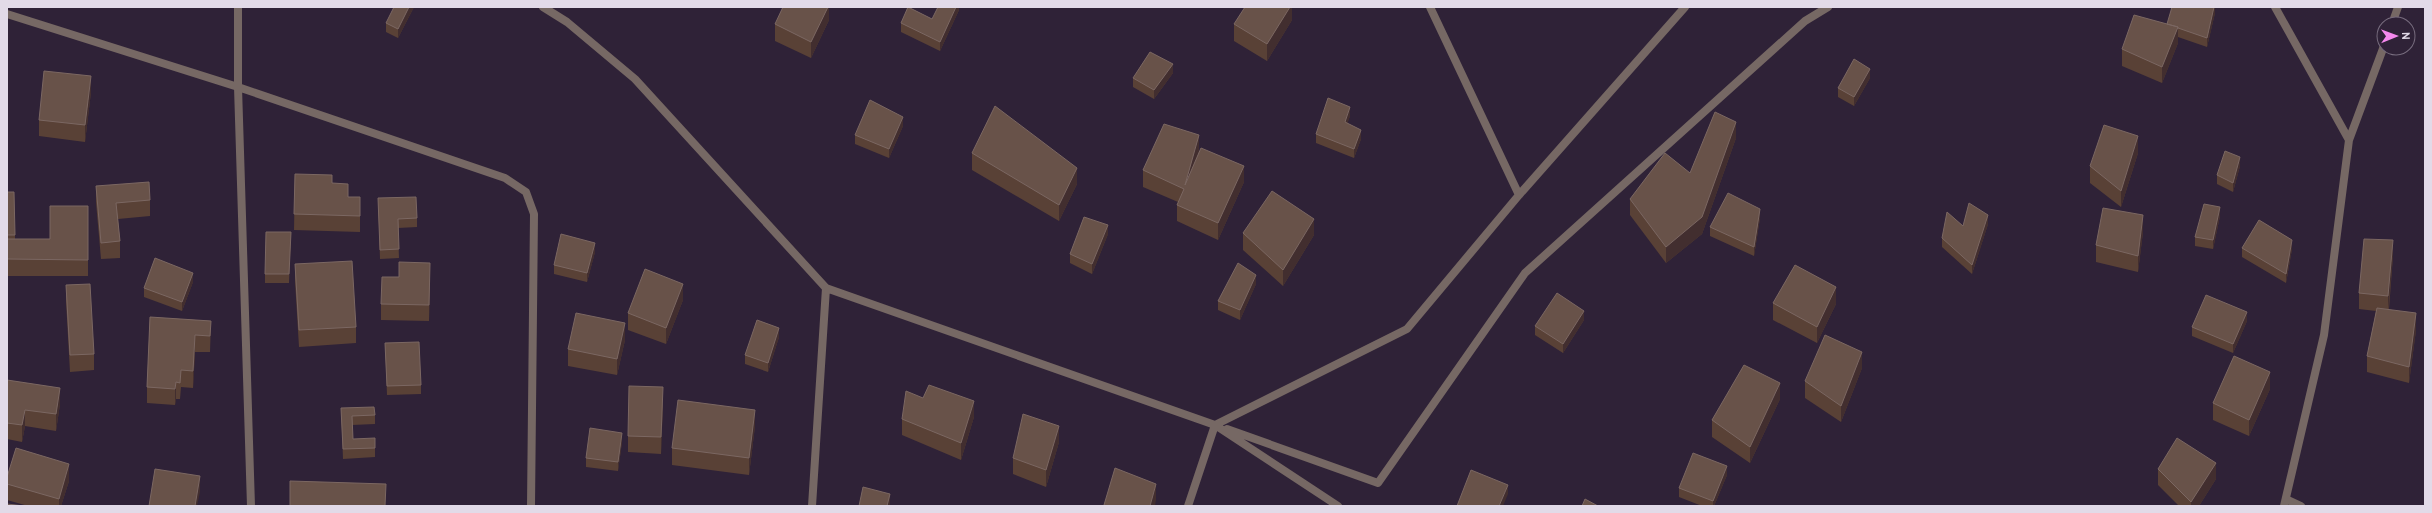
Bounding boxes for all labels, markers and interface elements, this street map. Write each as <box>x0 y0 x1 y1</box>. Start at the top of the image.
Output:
north arrow <box>2376 16 2416 56</box>
text: N <box>2398 32 2412 40</box>

